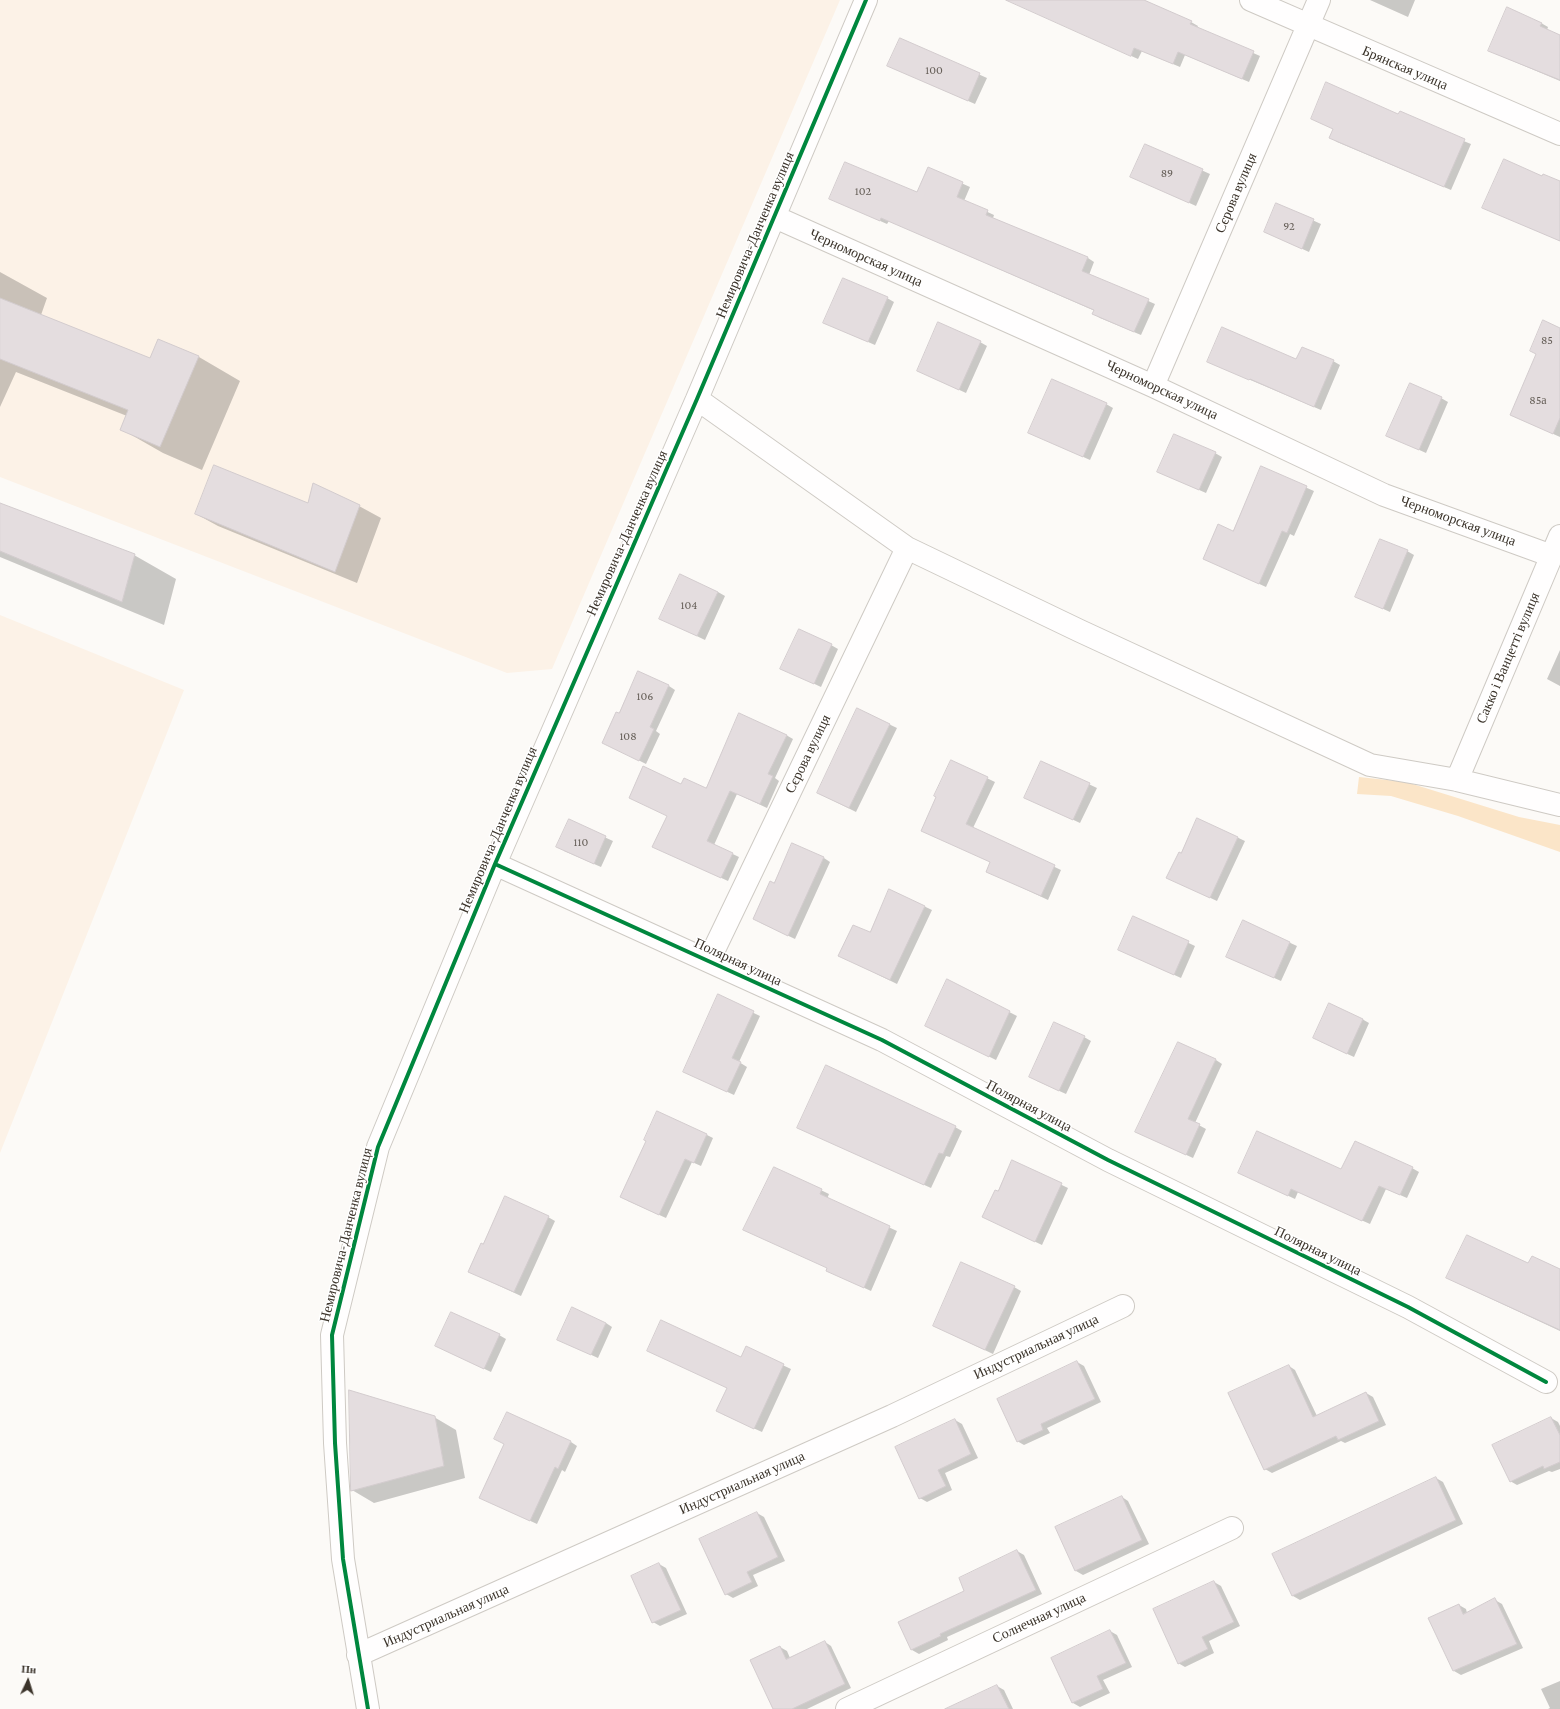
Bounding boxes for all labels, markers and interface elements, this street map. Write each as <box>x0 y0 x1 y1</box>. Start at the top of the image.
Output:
street label: Брянская улица <box>1360 42 1450 94</box>
house number: 100 <box>925 63 943 77</box>
street label: Немировича-Данченка вулиця <box>712 149 798 321</box>
street label: Сєрова вулиця <box>1212 150 1260 236</box>
house number: 89 <box>1161 166 1173 180</box>
house number: 102 <box>855 184 871 198</box>
house number: 92 <box>1283 219 1295 233</box>
street label: Черноморская улица <box>807 226 925 290</box>
house number: 85 <box>1541 333 1553 347</box>
street label: Черноморская улица <box>1103 357 1221 423</box>
house number: 85а <box>1529 393 1547 407</box>
street label: Немировича-Данченка вулиця <box>583 448 671 618</box>
street label: Черноморская улица <box>1398 492 1518 550</box>
street label: Сакко і Ванцетті вулиця <box>1473 590 1543 726</box>
house number: 104 <box>681 598 697 612</box>
house number: 106 <box>637 689 653 703</box>
street label: Сєрова вулиця <box>782 712 834 796</box>
house number: 108 <box>619 729 637 743</box>
street label: Немировича-Данченка вулиця <box>455 744 541 916</box>
house number: 110 <box>574 835 588 849</box>
street label: Полярная улица <box>692 934 784 990</box>
street label: Полярная улица <box>983 1076 1075 1136</box>
street label: Немировича-Данченка вулиця <box>316 1146 376 1324</box>
street label: Полярная улица <box>1272 1223 1364 1279</box>
street label: Индустриальная улица <box>971 1311 1101 1383</box>
street label: Индустриальная улица <box>677 1448 807 1518</box>
street label: Индустриальная улица <box>381 1581 511 1651</box>
street label: Солнечная улица <box>990 1589 1088 1647</box>
north arrow <box>8 1661 48 1701</box>
text: Пн <box>21 1663 37 1676</box>

